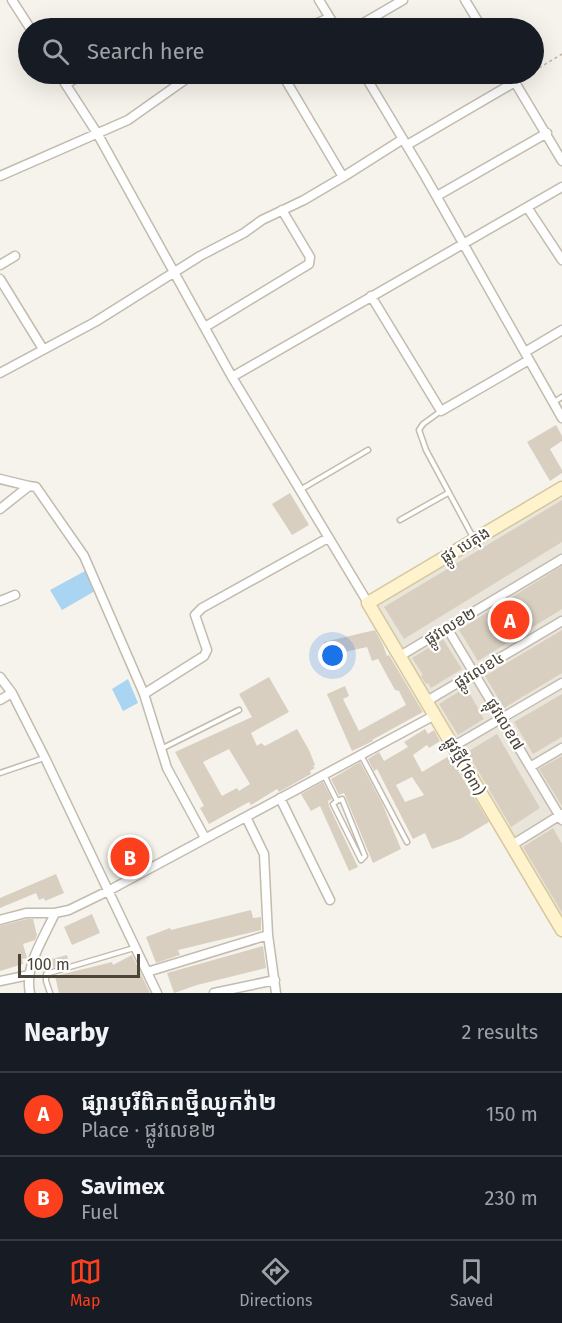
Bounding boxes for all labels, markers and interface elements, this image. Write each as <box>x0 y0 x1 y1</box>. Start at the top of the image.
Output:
search box <box>18 18 544 84</box>
icon: search <box>39 35 72 68</box>
text: Search here <box>87 38 205 65</box>
street label: ផ្លូវ បេតុង <box>437 523 496 571</box>
pin: A <box>490 598 530 642</box>
street label: ផ្លូវលេខ២ <box>421 603 482 653</box>
your location <box>318 641 347 670</box>
street label: ផ្លូវលេខ៤ <box>450 648 510 696</box>
street label: ផ្លុវលេខ៧ <box>477 694 528 756</box>
street label: ផ្លូវថ្មី(16m) <box>436 732 491 801</box>
pin: B <box>110 834 150 880</box>
scale bar <box>18 951 140 978</box>
text: 100 m <box>27 955 70 974</box>
text: Nearby <box>24 1017 109 1048</box>
text: 2 results <box>461 1020 538 1044</box>
text: ផ្សារបុរីពិភពថ្មីឈូកវ៉ា២ <box>81 1089 277 1116</box>
text: A <box>38 1102 49 1126</box>
text: 150 m <box>486 1102 538 1126</box>
text: Place · ផ្លូវលេខ២ <box>81 1118 216 1142</box>
text: Savimex <box>81 1173 165 1200</box>
text: B <box>37 1186 50 1210</box>
text: 230 m <box>485 1186 538 1210</box>
text: Fuel <box>81 1200 118 1224</box>
tab: Map <box>69 1255 102 1310</box>
tab: Directions <box>239 1255 313 1310</box>
tab: Saved <box>450 1255 493 1310</box>

